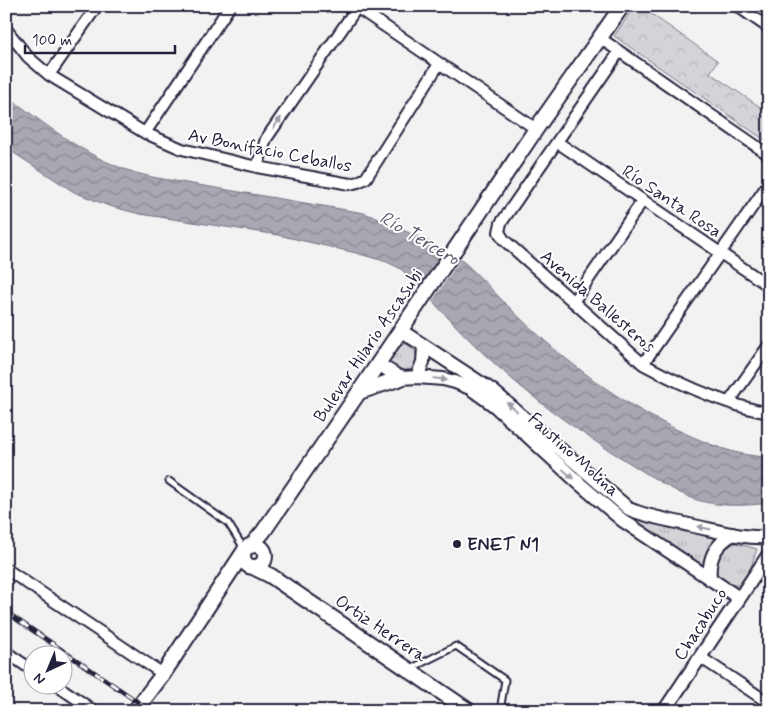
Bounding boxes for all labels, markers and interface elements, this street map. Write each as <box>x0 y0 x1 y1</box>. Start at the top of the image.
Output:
scale bar <box>25 22 175 54</box>
text: 100 m <box>32 31 72 51</box>
one-way arrow <box>273 117 282 130</box>
street label: Av Bonifacio Ceballos <box>186 123 354 179</box>
street label: Río Santa Rosa <box>617 160 726 244</box>
water label: Río Tercero <box>375 205 465 272</box>
street label: Avenida Ballesteros <box>535 245 660 359</box>
street label: Bulevar Hilario Ascasubi <box>308 264 429 427</box>
one-way arrow <box>432 375 448 383</box>
one-way arrow <box>507 401 519 413</box>
street label: Faustino Molina <box>523 407 624 502</box>
one-way arrow <box>562 468 574 480</box>
one-way arrow <box>696 524 711 532</box>
place label: ENET N1 <box>467 533 539 557</box>
marker: ENET N1 <box>451 538 463 550</box>
street label: Chacabuco <box>668 584 733 665</box>
street label: Ortiz Herrera <box>330 589 431 668</box>
north arrow <box>22 644 72 694</box>
text: N <box>30 669 49 688</box>

